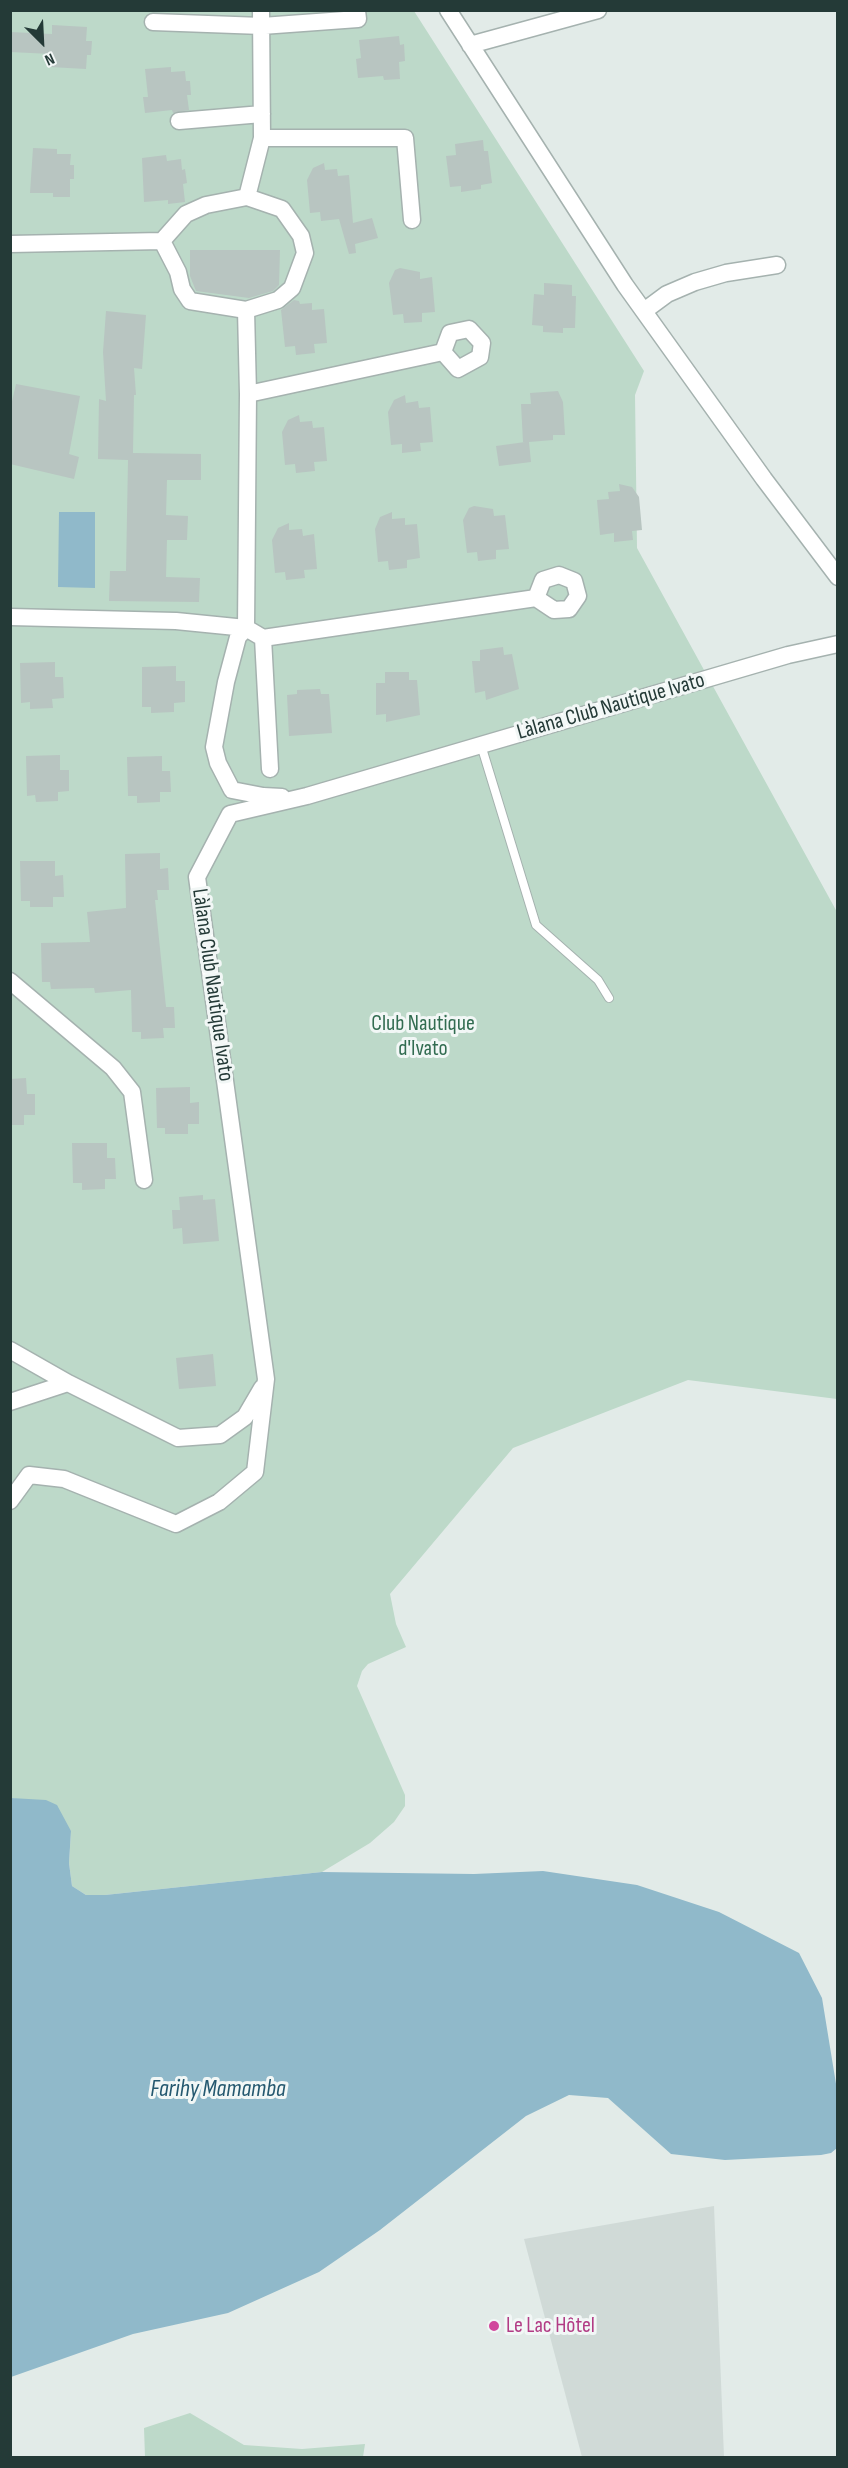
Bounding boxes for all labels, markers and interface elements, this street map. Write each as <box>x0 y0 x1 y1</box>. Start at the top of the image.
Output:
north arrow <box>12 12 72 72</box>
text: N <box>42 48 57 69</box>
street label: Làlana Club Nautique Ivato <box>514 668 708 746</box>
street label: Làlana Club Nautique Ivato <box>185 887 239 1083</box>
park label: Club Nautique d'Ivato <box>371 1011 475 1062</box>
water label: Farihy Mamamba <box>150 2076 286 2104</box>
place label: Le Lac Hôtel <box>506 2313 595 2339</box>
marker: Le Lac Hôtel <box>487 2319 501 2333</box>

